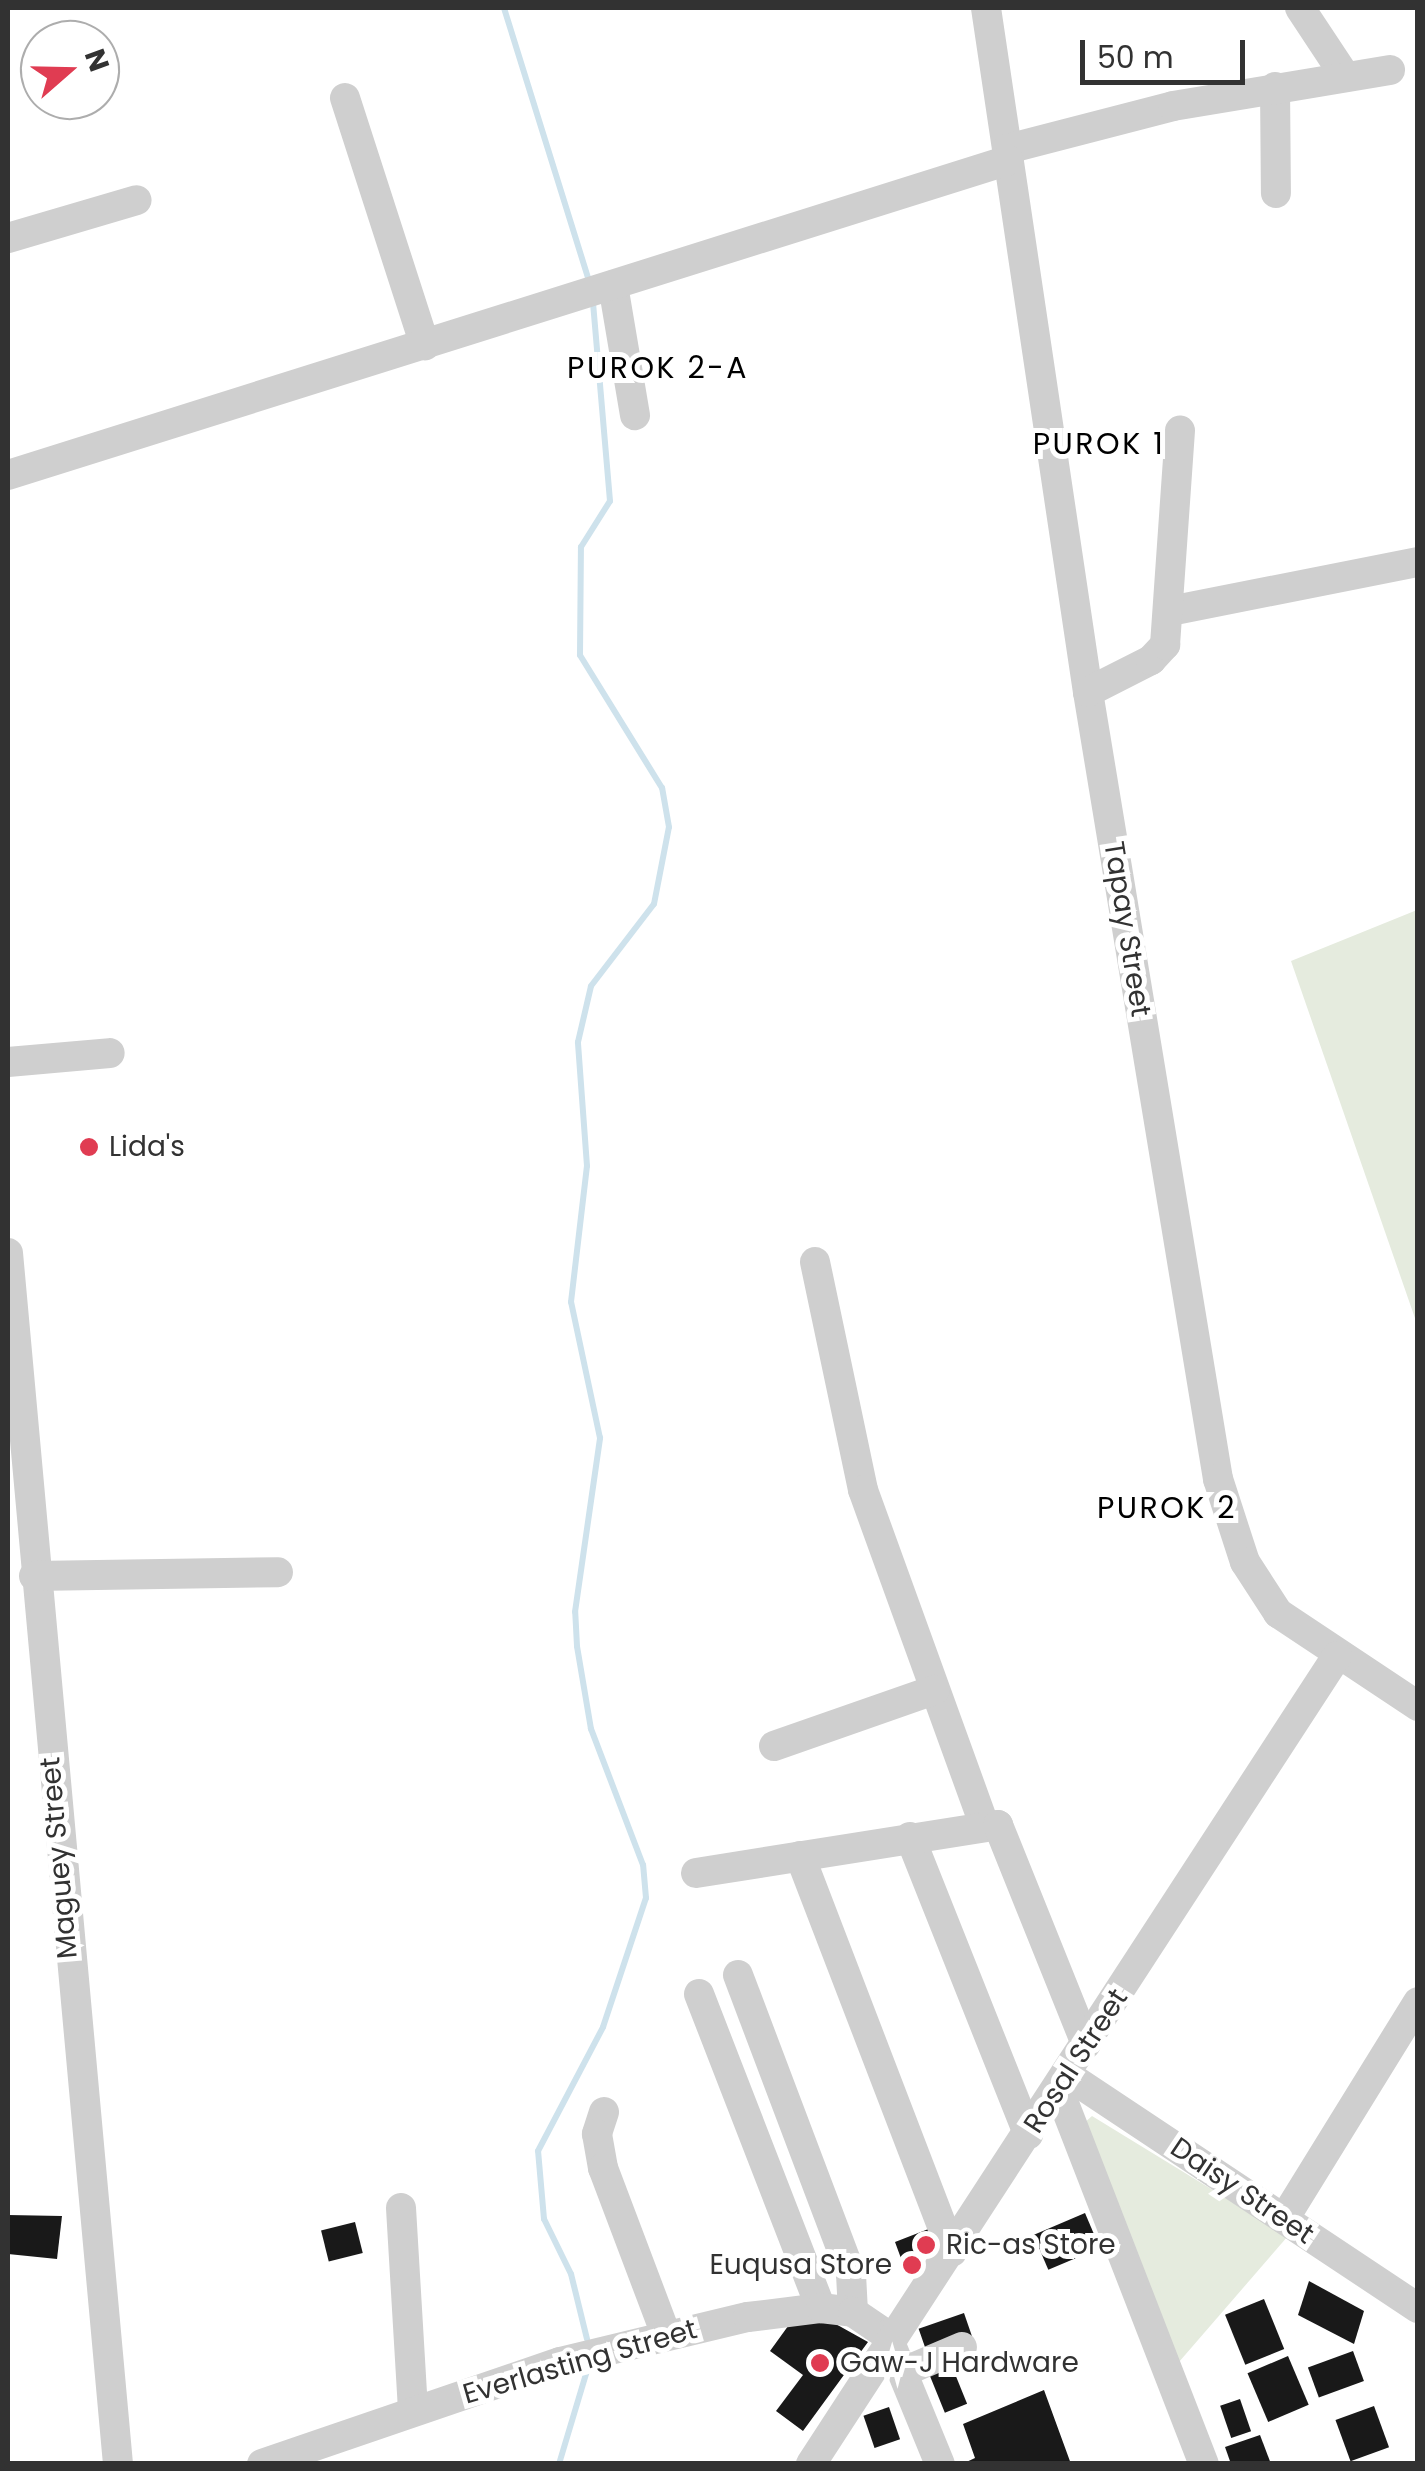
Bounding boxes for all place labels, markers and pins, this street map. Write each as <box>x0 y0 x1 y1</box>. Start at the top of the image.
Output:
place label: Lida's <box>109 1130 185 1164</box>
marker: Lida's <box>78 1136 100 1158</box>
place label: Ric-as Store <box>946 2228 1116 2262</box>
marker: Ric-as Store <box>915 2234 937 2256</box>
place label: Euqusa Store <box>709 2248 892 2282</box>
marker: Euqusa Store <box>901 2254 923 2276</box>
place label: Gaw-J Hardware <box>840 2346 1079 2380</box>
marker: Gaw-J Hardware <box>809 2352 831 2374</box>

